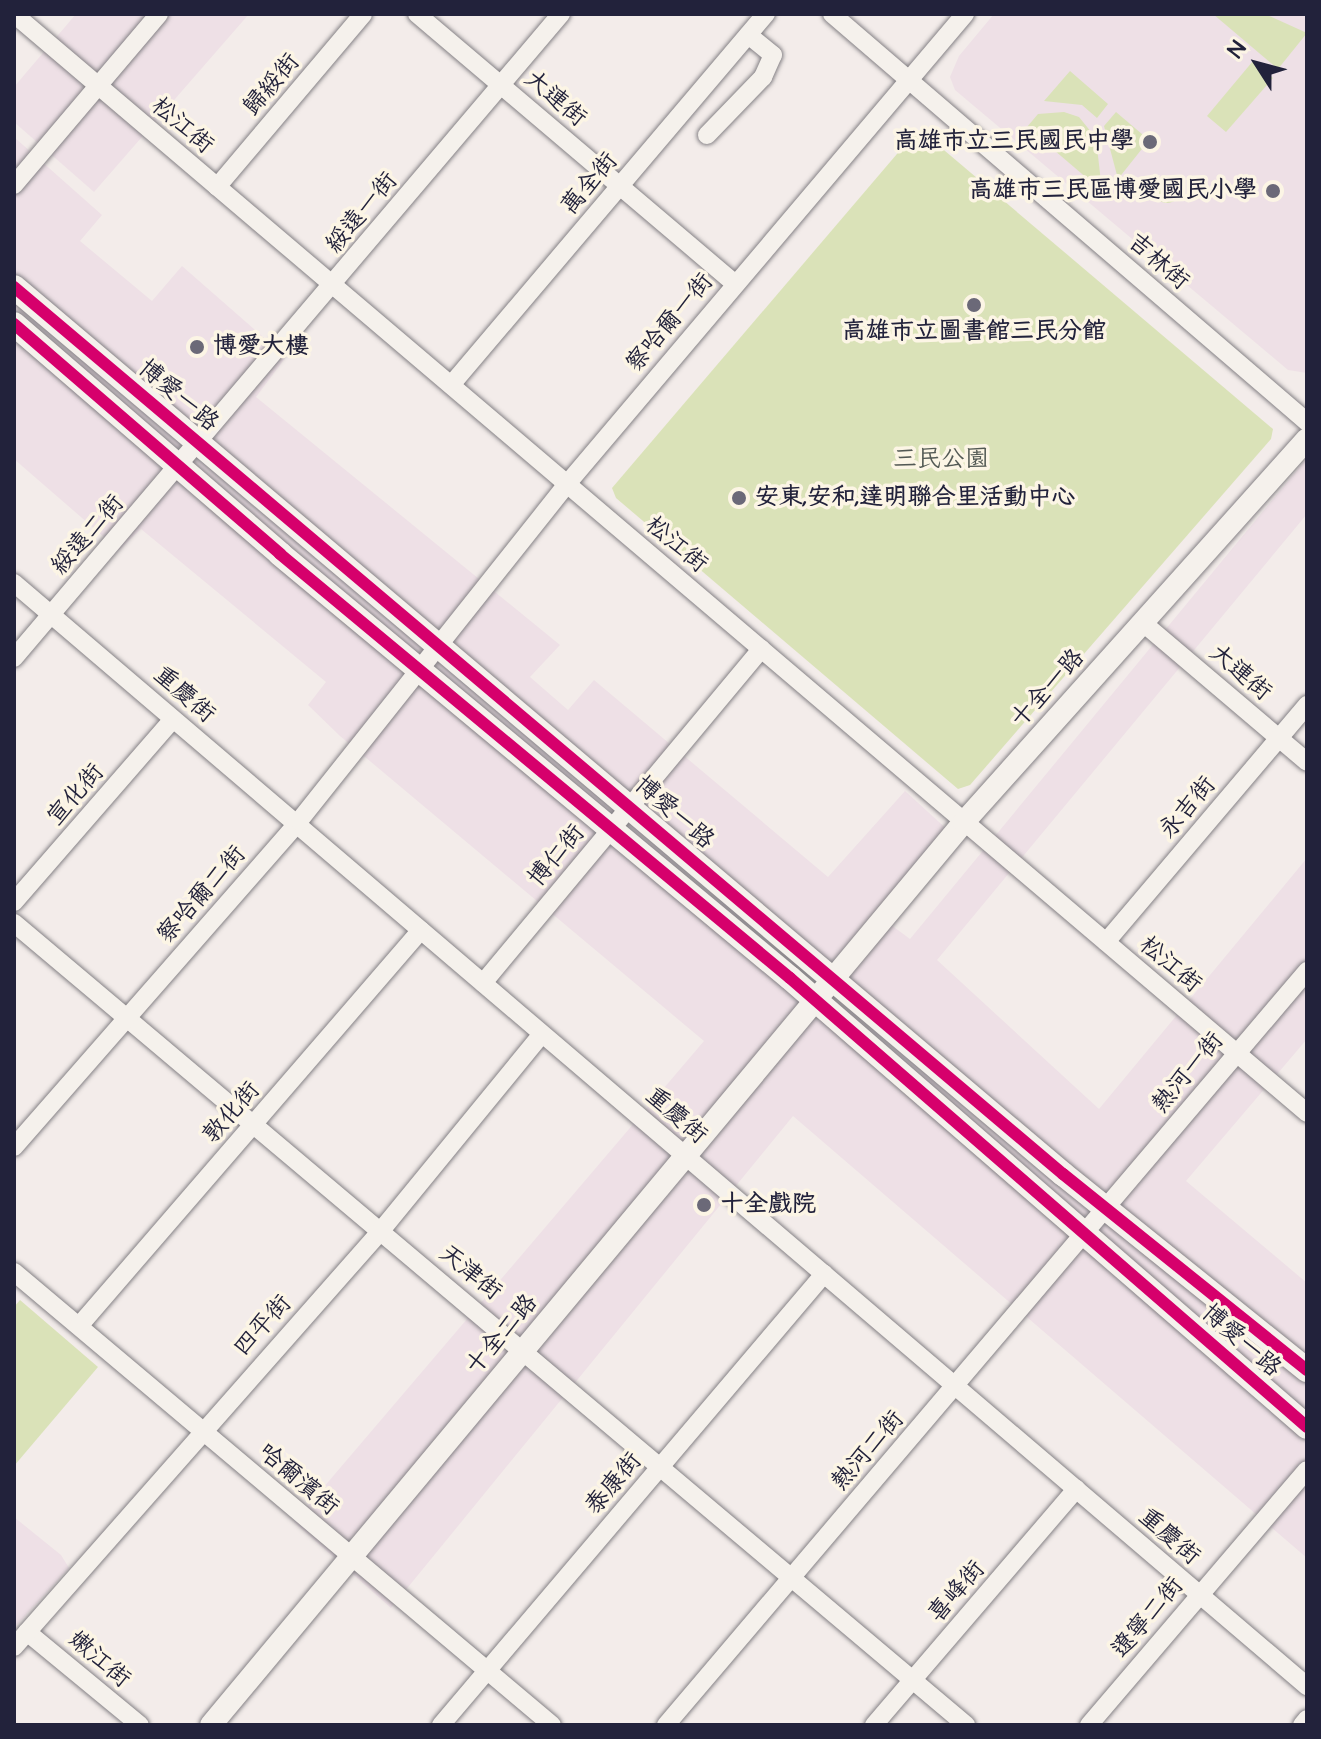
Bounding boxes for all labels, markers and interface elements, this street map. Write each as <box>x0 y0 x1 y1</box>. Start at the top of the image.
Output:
north arrow <box>1217 24 1297 104</box>
text: N <box>1221 35 1254 64</box>
street label: 歸綏街 <box>238 48 306 122</box>
street label: 大連街 <box>518 65 592 133</box>
street label: 松江街 <box>145 92 219 160</box>
place label: 高雄市立三民國民中學 <box>894 128 1134 156</box>
marker: 高雄市立三民國民中學 <box>1141 133 1159 151</box>
street label: 萬全街 <box>556 147 624 221</box>
street label: 綏遠一街 <box>320 167 404 259</box>
place label: 高雄市三民區博愛國民小學 <box>969 177 1257 205</box>
marker: 高雄市三民區博愛國民小學 <box>1264 182 1282 200</box>
street label: 吉林街 <box>1121 228 1195 296</box>
street label: 察哈爾一街 <box>620 268 720 378</box>
marker: 高雄市立圖書館三民分館 <box>965 296 983 314</box>
place label: 高雄市立圖書館三民分館 <box>842 318 1106 346</box>
place label: 博愛大樓 <box>213 333 309 361</box>
marker: 博愛大樓 <box>188 338 206 356</box>
street label: 博愛一路 <box>132 354 224 438</box>
park label: 三民公園 <box>893 446 989 474</box>
place label: 安東,安和,達明聯合里活動中心 <box>755 484 1076 512</box>
street label: 綏遠二街 <box>46 489 130 581</box>
marker: 安東,安和,達明聯合里活動中心 <box>730 489 748 507</box>
street label: 松江街 <box>639 511 713 579</box>
street label: 大連街 <box>1203 639 1277 707</box>
street label: 十全一路 <box>1005 644 1091 734</box>
street label: 重慶街 <box>147 661 221 729</box>
street label: 宣化街 <box>42 758 110 832</box>
street label: 博愛一路 <box>628 771 720 855</box>
street label: 永吉街 <box>1154 771 1222 845</box>
street label: 博仁街 <box>523 819 591 893</box>
street label: 察哈爾二街 <box>152 840 252 950</box>
street label: 松江街 <box>1133 931 1207 999</box>
street label: 熱河一街 <box>1146 1027 1230 1119</box>
street label: 敦化街 <box>198 1076 266 1150</box>
street label: 重慶街 <box>639 1082 713 1150</box>
place label: 十全戲院 <box>720 1191 816 1219</box>
marker: 十全戲院 <box>695 1196 713 1214</box>
street label: 天津街 <box>433 1239 507 1307</box>
street label: 十全二路 <box>460 1289 544 1381</box>
street label: 四平街 <box>228 1290 298 1362</box>
street label: 博愛一路 <box>1195 1299 1287 1383</box>
street label: 熱河二街 <box>826 1405 910 1497</box>
street label: 哈爾濱街 <box>252 1438 344 1522</box>
street label: 泰康街 <box>580 1447 648 1521</box>
street label: 重慶街 <box>1132 1503 1206 1571</box>
street label: 喜峰街 <box>923 1555 991 1629</box>
street label: 遼寧二街 <box>1106 1572 1190 1664</box>
street label: 嫩江街 <box>62 1626 136 1694</box>

